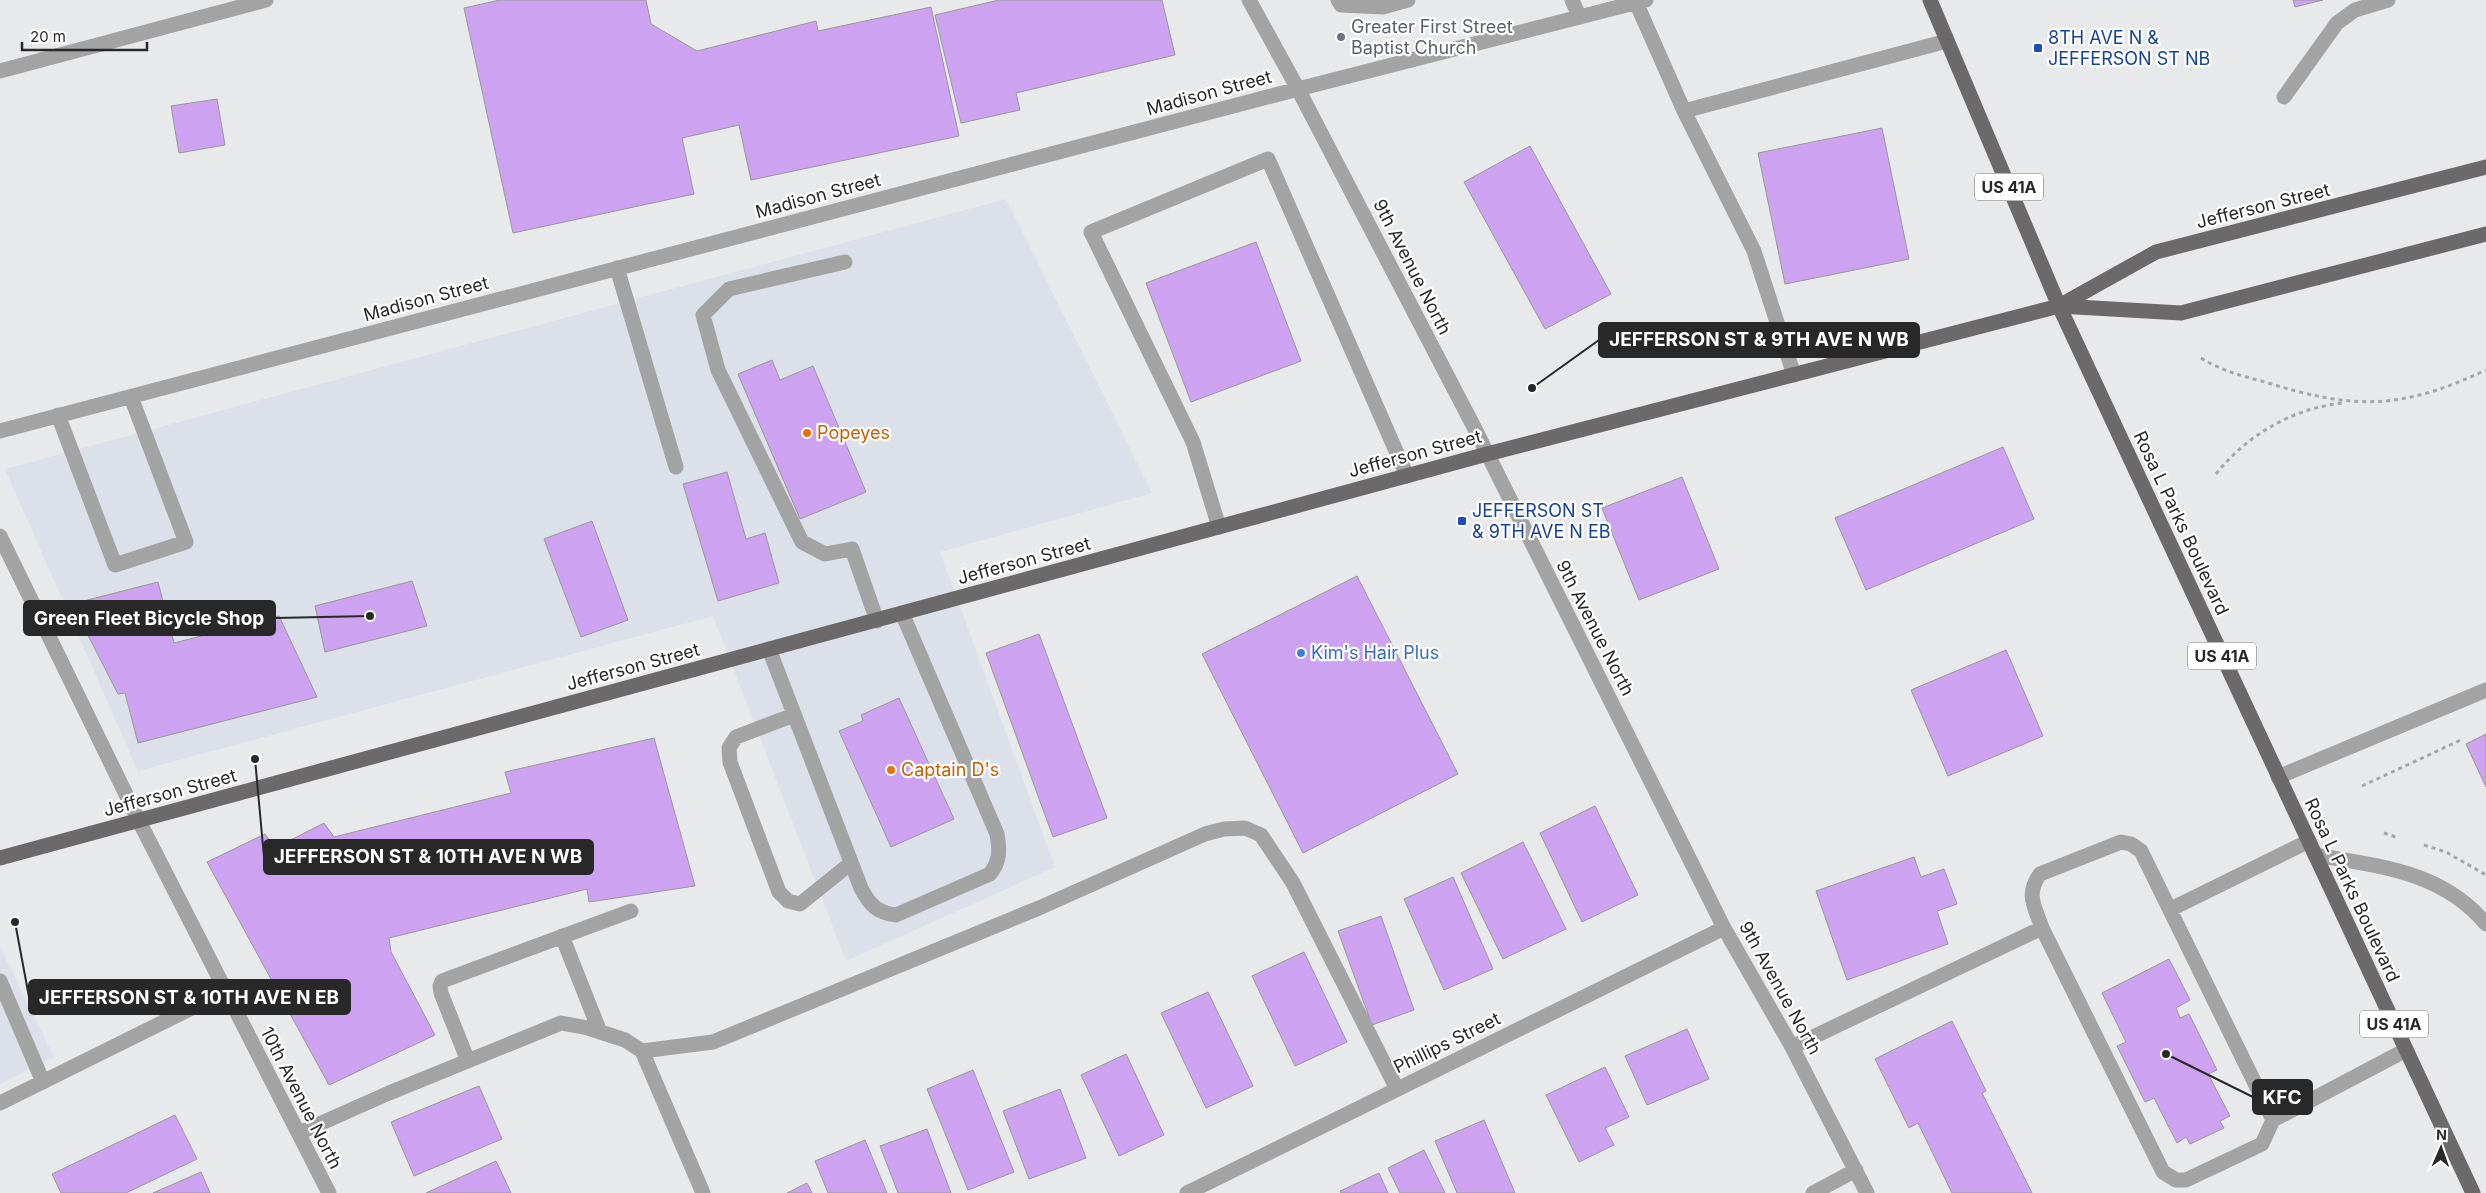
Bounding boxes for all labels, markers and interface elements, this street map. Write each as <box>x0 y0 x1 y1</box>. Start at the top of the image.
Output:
place label: Greater First Street Baptist Church <box>1351 16 1513 58</box>
scale bar <box>22 20 148 52</box>
text: 20 m <box>30 27 66 46</box>
place label: 8TH AVE N & JEFFERSON ST NB <box>2048 27 2210 69</box>
marker: Greater First Street Baptist Church <box>1335 31 1347 43</box>
marker: 8TH AVE N & JEFFERSON ST NB <box>2032 42 2044 54</box>
street label: Madison Street <box>1144 66 1274 119</box>
street label: Madison Street <box>753 169 883 222</box>
road number: US 41A <box>1975 173 2043 200</box>
street label: Jefferson Street <box>2194 179 2332 232</box>
street label: 9th Avenue North <box>1369 196 1456 338</box>
street label: Madison Street <box>361 272 491 325</box>
callout: JEFFERSON ST & 9TH AVE N WB <box>1599 323 1919 357</box>
text: JEFFERSON ST & 9TH AVE N WB <box>1609 328 1909 351</box>
place label: Popeyes <box>817 422 890 443</box>
street label: Jefferson Street <box>1346 426 1484 481</box>
marker: Popeyes <box>801 427 813 439</box>
street label: Rosa L Parks Boulevard <box>2130 428 2233 618</box>
place label: JEFFERSON ST & 9TH AVE N EB <box>1472 500 1611 542</box>
marker: JEFFERSON ST & 9TH AVE N EB <box>1456 515 1468 527</box>
street label: Jefferson Street <box>955 533 1093 588</box>
street label: 9th Avenue North <box>1552 557 1639 699</box>
callout: Green Fleet Bicycle Shop <box>24 601 275 635</box>
text: Green Fleet Bicycle Shop <box>34 607 264 630</box>
street label: Jefferson Street <box>564 639 702 694</box>
place label: Kim's Hair Plus <box>1311 642 1439 663</box>
road number: US 41A <box>2188 642 2256 669</box>
marker: Kim's Hair Plus <box>1295 647 1307 659</box>
place label: Captain D's <box>901 759 999 780</box>
marker: Captain D's <box>885 764 897 776</box>
street label: Jefferson Street <box>101 765 239 820</box>
street label: Rosa L Parks Boulevard <box>2301 795 2404 985</box>
callout: JEFFERSON ST & 10TH AVE N WB <box>264 840 593 874</box>
text: JEFFERSON ST & 10TH AVE N WB <box>274 845 582 868</box>
street label: 9th Avenue North <box>1735 917 1826 1058</box>
callout: JEFFERSON ST & 10TH AVE N EB <box>29 980 350 1014</box>
text: JEFFERSON ST & 10TH AVE N EB <box>39 986 339 1009</box>
street label: Phillips Street <box>1390 1008 1504 1077</box>
road number: US 41A <box>2360 1011 2428 1038</box>
street label: 10th Avenue North <box>257 1023 346 1172</box>
callout: KFC <box>2253 1080 2312 1114</box>
text: KFC <box>2263 1086 2301 1109</box>
north arrow <box>2416 1123 2466 1173</box>
text: N <box>2436 1126 2447 1143</box>

